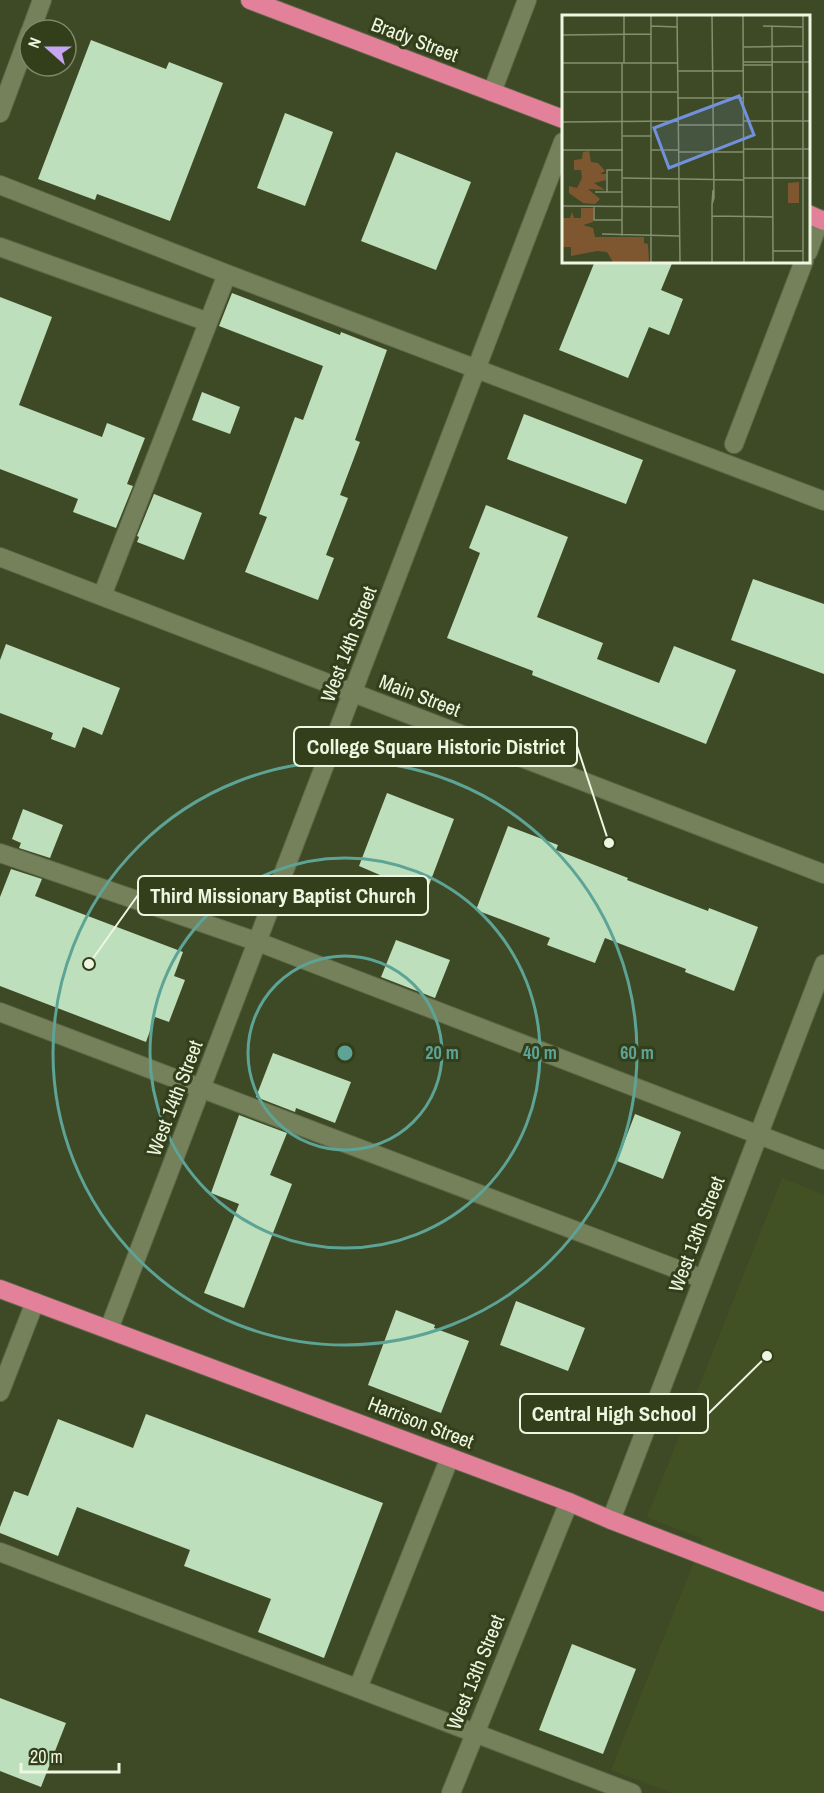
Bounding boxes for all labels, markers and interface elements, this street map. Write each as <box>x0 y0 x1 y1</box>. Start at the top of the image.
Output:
street label: Brady Street <box>368 10 463 68</box>
inset map <box>562 15 809 262</box>
north arrow <box>18 18 78 78</box>
text: N <box>22 34 46 51</box>
street label: West 14th Street <box>314 582 383 706</box>
street label: Main Street <box>376 667 465 723</box>
callout: College Square Historic District <box>294 727 577 766</box>
text: College Square Historic District <box>307 732 565 761</box>
callout: Third Missionary Baptist Church <box>138 876 428 915</box>
text: Third Missionary Baptist Church <box>150 881 416 910</box>
street label: West 14th Street <box>140 1036 209 1160</box>
text: 20 m <box>425 1040 459 1065</box>
text: 40 m <box>523 1040 557 1065</box>
text: 60 m <box>620 1040 654 1065</box>
centre of rings <box>335 1043 355 1063</box>
street label: West 13th Street <box>662 1172 731 1296</box>
street label: Harrison Street <box>364 1389 478 1455</box>
callout: Central High School <box>520 1394 708 1433</box>
text: Central High School <box>532 1399 696 1428</box>
street label: West 13th Street <box>440 1610 511 1734</box>
scale bar <box>21 1736 118 1774</box>
text: 20 m <box>30 1744 63 1769</box>

